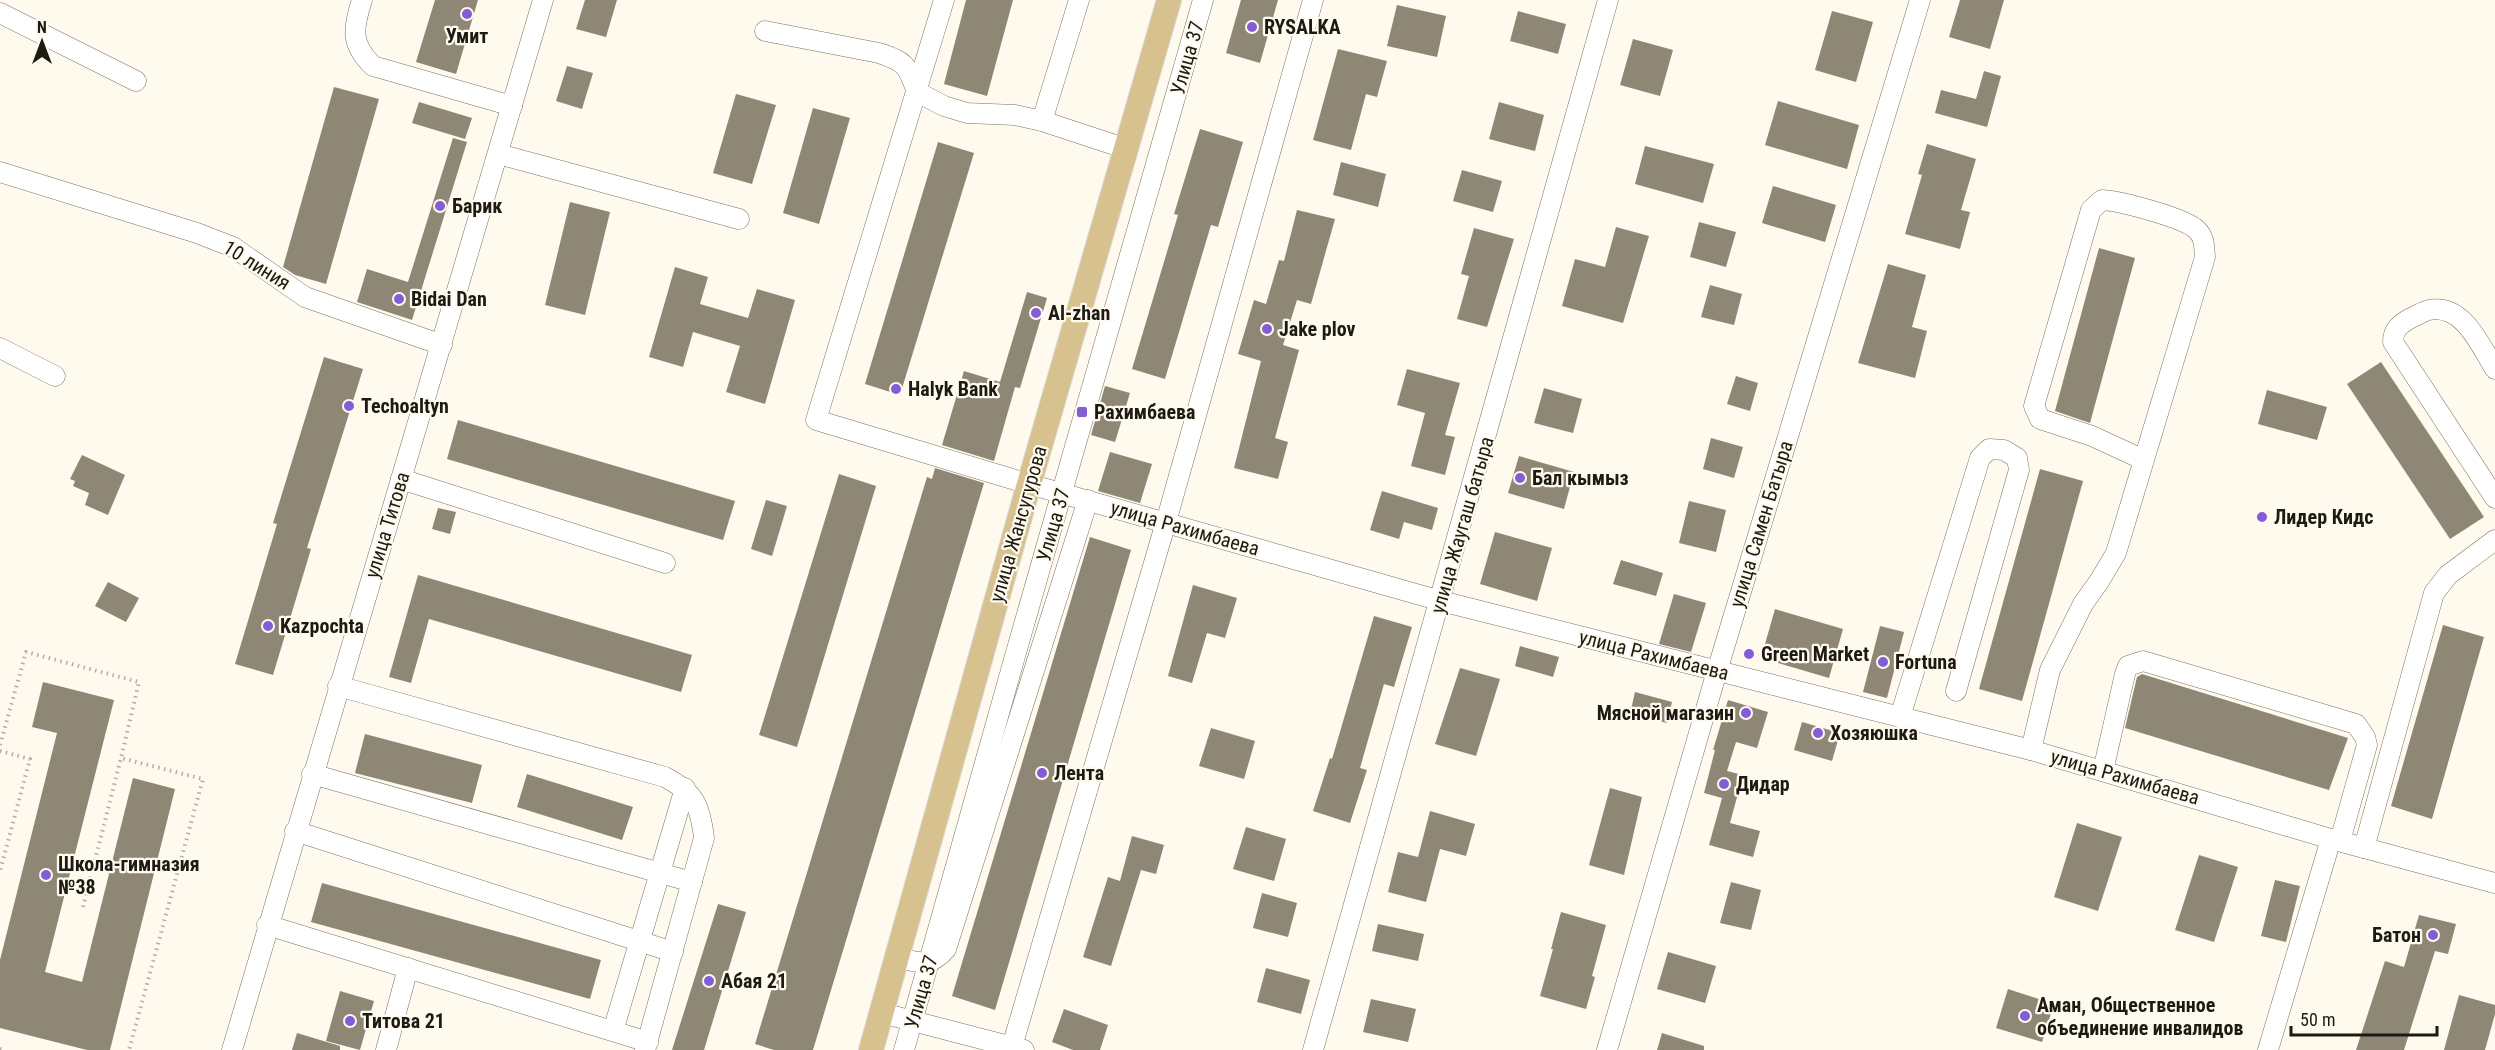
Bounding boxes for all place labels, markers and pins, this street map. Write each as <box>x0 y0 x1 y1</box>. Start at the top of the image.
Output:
marker: Умит <box>460 7 474 21</box>
place label: RYSALKA <box>1264 15 1341 39</box>
marker: RYSALKA <box>1245 20 1259 34</box>
place label: Умит <box>446 24 488 48</box>
place label: Барик <box>452 194 502 218</box>
marker: Барик <box>433 199 447 213</box>
place label: Bidai Dan <box>411 287 487 311</box>
marker: Bidai Dan <box>392 292 406 306</box>
place label: Al-zhan <box>1048 301 1110 325</box>
marker: Al-zhan <box>1029 306 1043 320</box>
place label: Jake plov <box>1279 317 1356 341</box>
marker: Jake plov <box>1260 322 1274 336</box>
place label: Halyk Bank <box>908 377 998 401</box>
marker: Halyk Bank <box>889 382 903 396</box>
place label: Techoaltyn <box>361 394 449 418</box>
marker: Techoaltyn <box>342 399 356 413</box>
place label: Рахимбаева <box>1094 400 1195 424</box>
marker: Рахимбаева <box>1075 405 1089 419</box>
place label: Бал кымыз <box>1532 466 1629 490</box>
marker: Бал кымыз <box>1513 471 1527 485</box>
place label: Лидер Кидс <box>2274 505 2373 529</box>
marker: Лидер Кидс <box>2255 510 2269 524</box>
place label: Kazpochta <box>280 614 364 638</box>
marker: Kazpochta <box>261 619 275 633</box>
place label: Green Market <box>1761 642 1869 666</box>
marker: Green Market <box>1742 647 1756 661</box>
place label: Fortuna <box>1895 650 1957 674</box>
marker: Fortuna <box>1876 655 1890 669</box>
place label: Мясной магазин <box>1597 701 1734 725</box>
marker: Мясной магазин <box>1739 706 1753 720</box>
place label: Хозяюшка <box>1830 721 1918 745</box>
marker: Хозяюшка <box>1811 726 1825 740</box>
place label: Лента <box>1054 761 1104 785</box>
marker: Лента <box>1035 766 1049 780</box>
place label: Дидар <box>1736 772 1790 796</box>
marker: Дидар <box>1717 777 1731 791</box>
place label: Школа-гимназия №38 <box>58 852 200 899</box>
marker: Школа-гимназия №38 <box>39 868 53 882</box>
place label: Батон <box>2372 923 2421 947</box>
marker: Батон <box>2426 928 2440 942</box>
place label: Абая 21 <box>721 969 787 993</box>
marker: Абая 21 <box>702 974 716 988</box>
place label: Аман, Общественное объединение инвалидов <box>2037 993 2243 1040</box>
place label: Титова 21 <box>362 1009 445 1033</box>
marker: Аман, Общественное объединение инвалидов <box>2018 1009 2032 1023</box>
marker: Титова 21 <box>343 1014 357 1028</box>

